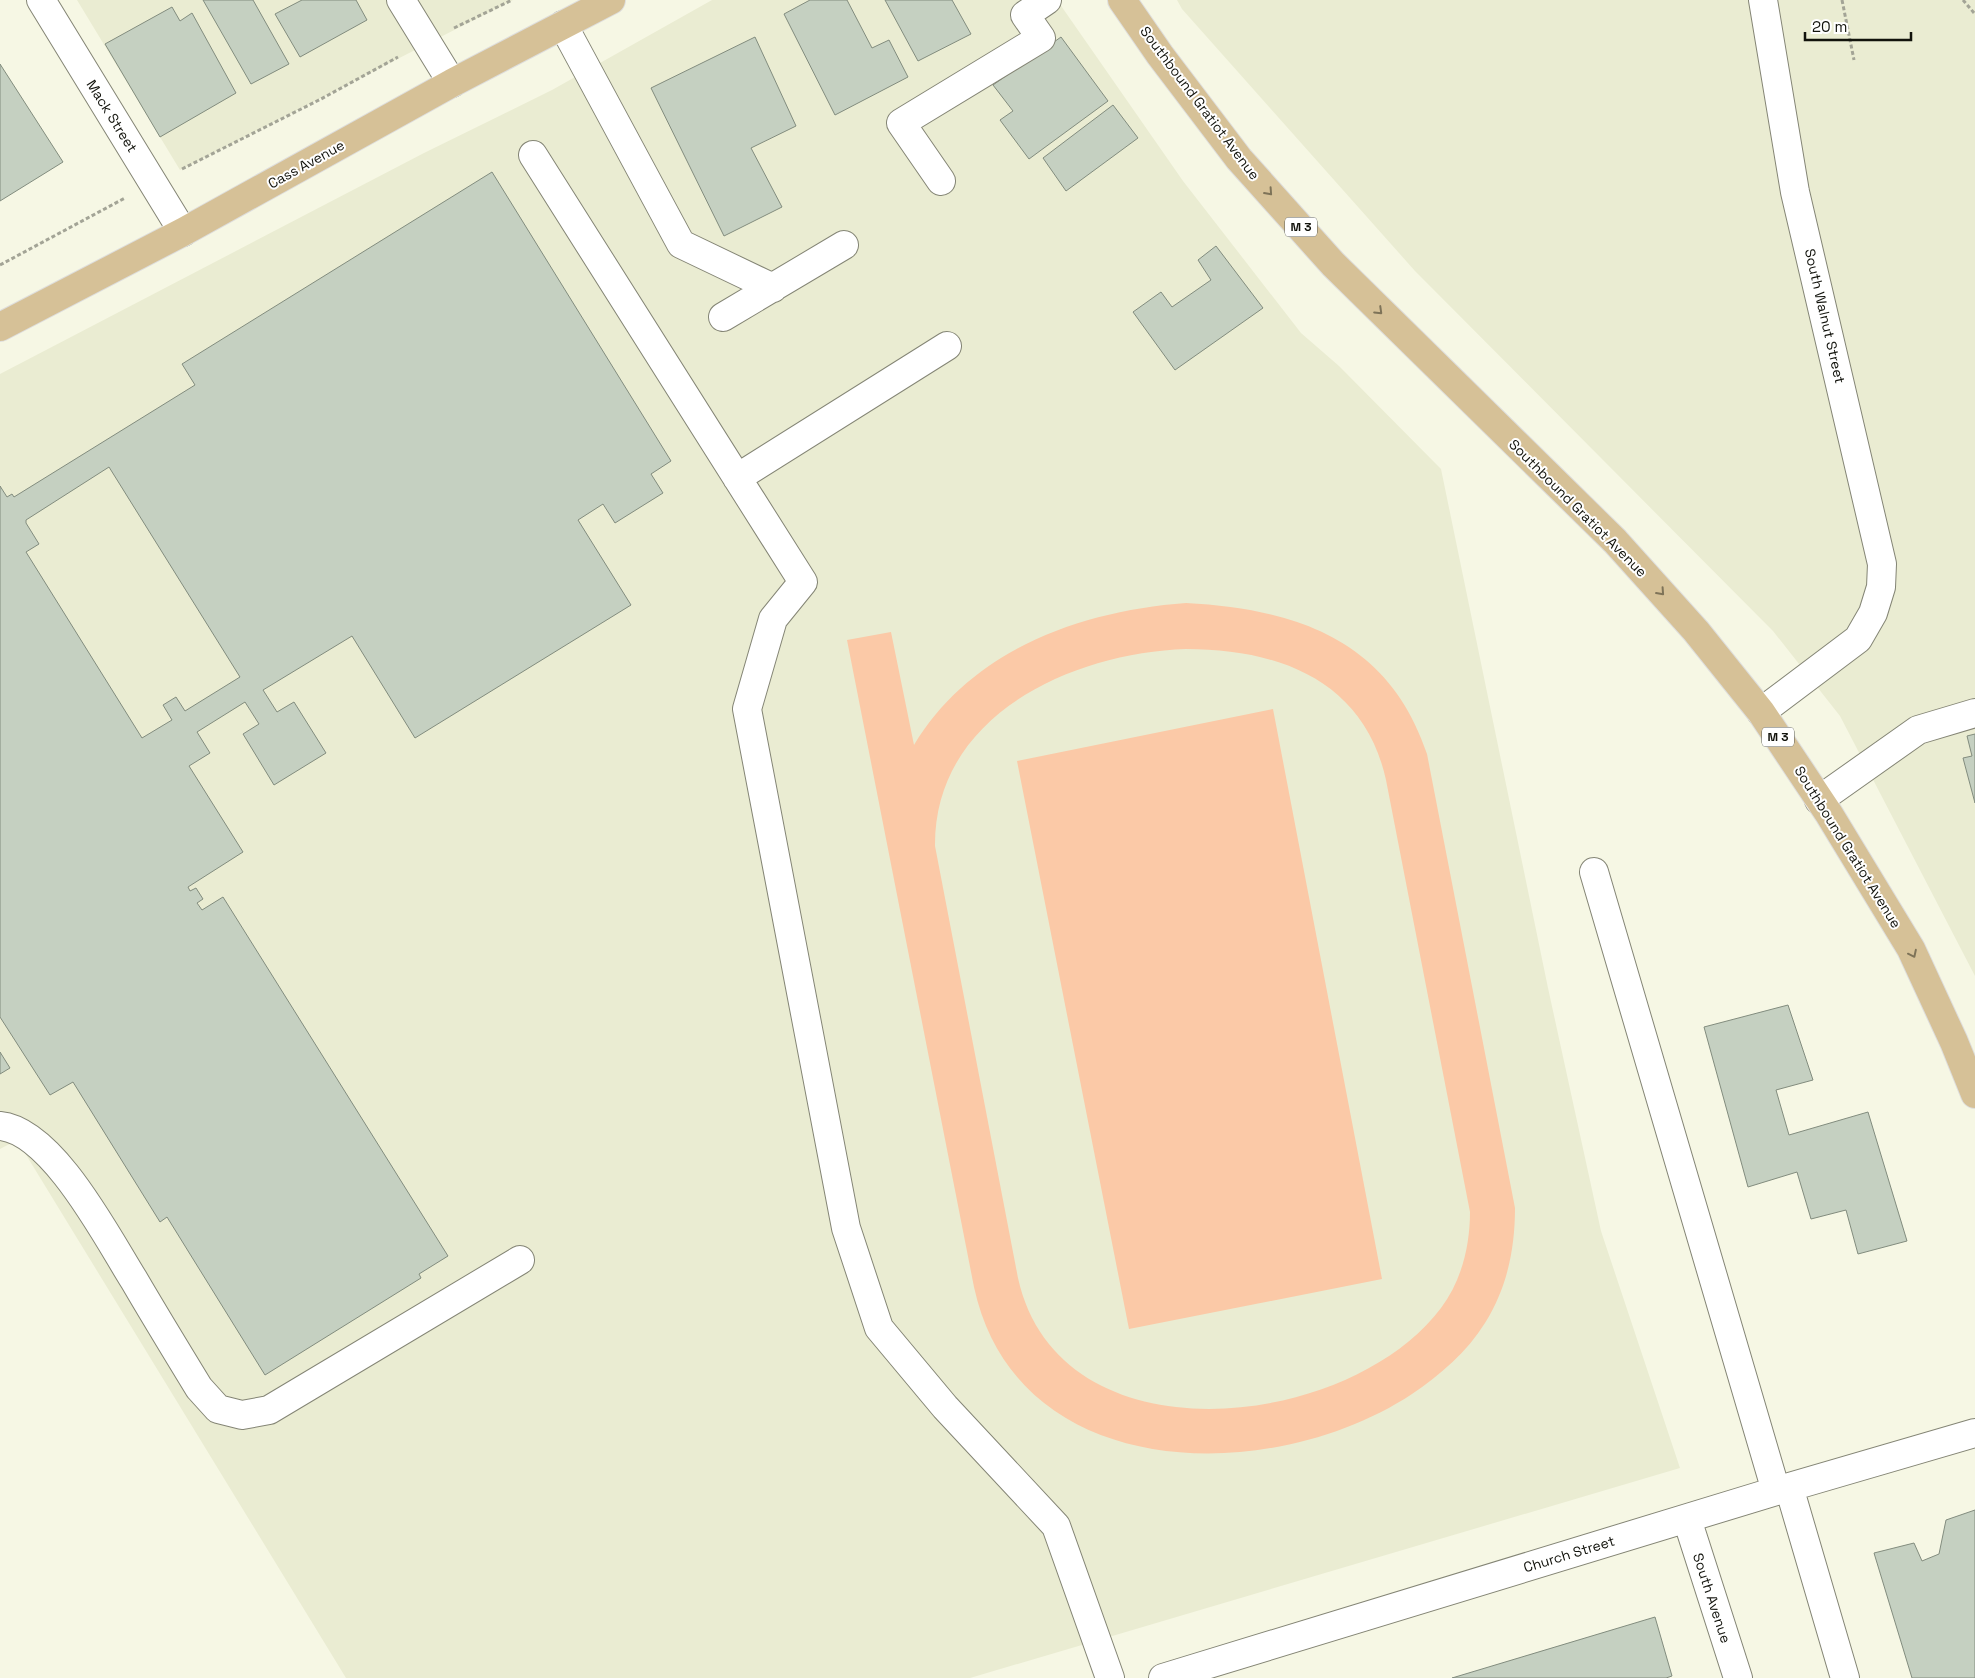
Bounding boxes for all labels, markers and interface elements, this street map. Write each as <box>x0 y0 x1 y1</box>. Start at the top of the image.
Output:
scale bar <box>1805 10 1911 42</box>
text: 20 m <box>1812 17 1847 36</box>
street label: Southbound Gratiot Avenue <box>1136 23 1264 183</box>
street label: Mack Street <box>83 76 141 156</box>
street label: Cass Avenue <box>265 136 347 192</box>
one-way arrow <box>1263 186 1272 195</box>
road number: M 3 <box>1285 218 1317 236</box>
street label: South Walnut Street <box>1801 247 1849 385</box>
one-way arrow <box>1373 305 1382 314</box>
street label: Southbound Gratiot Avenue <box>1505 435 1651 581</box>
one-way arrow <box>1655 587 1664 596</box>
road number: M 3 <box>1762 728 1794 746</box>
street label: Southbound Gratiot Avenue <box>1791 763 1905 931</box>
one-way arrow <box>1907 949 1918 958</box>
street label: Church Street <box>1521 1532 1617 1576</box>
street label: South Avenue <box>1689 1551 1735 1645</box>

